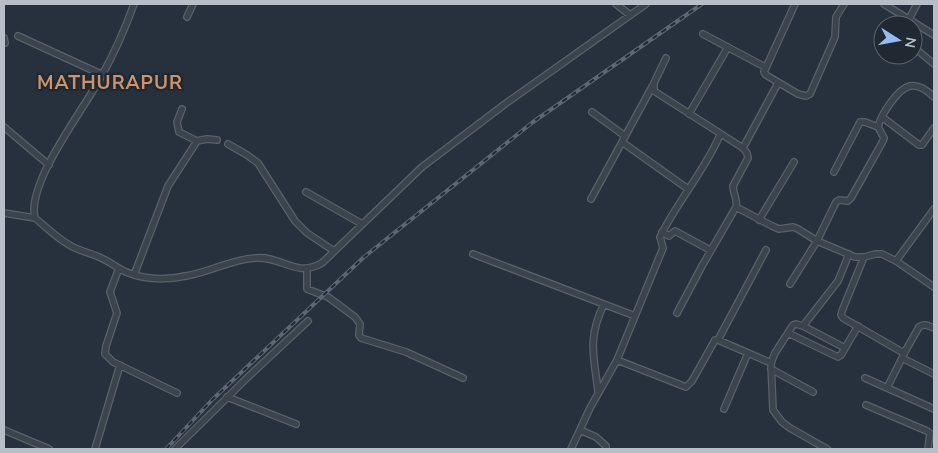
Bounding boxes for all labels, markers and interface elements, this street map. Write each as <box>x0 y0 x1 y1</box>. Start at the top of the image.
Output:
north arrow <box>873 15 923 65</box>
text: N <box>900 35 921 49</box>
district label: MATHURAPUR <box>37 70 183 96</box>

